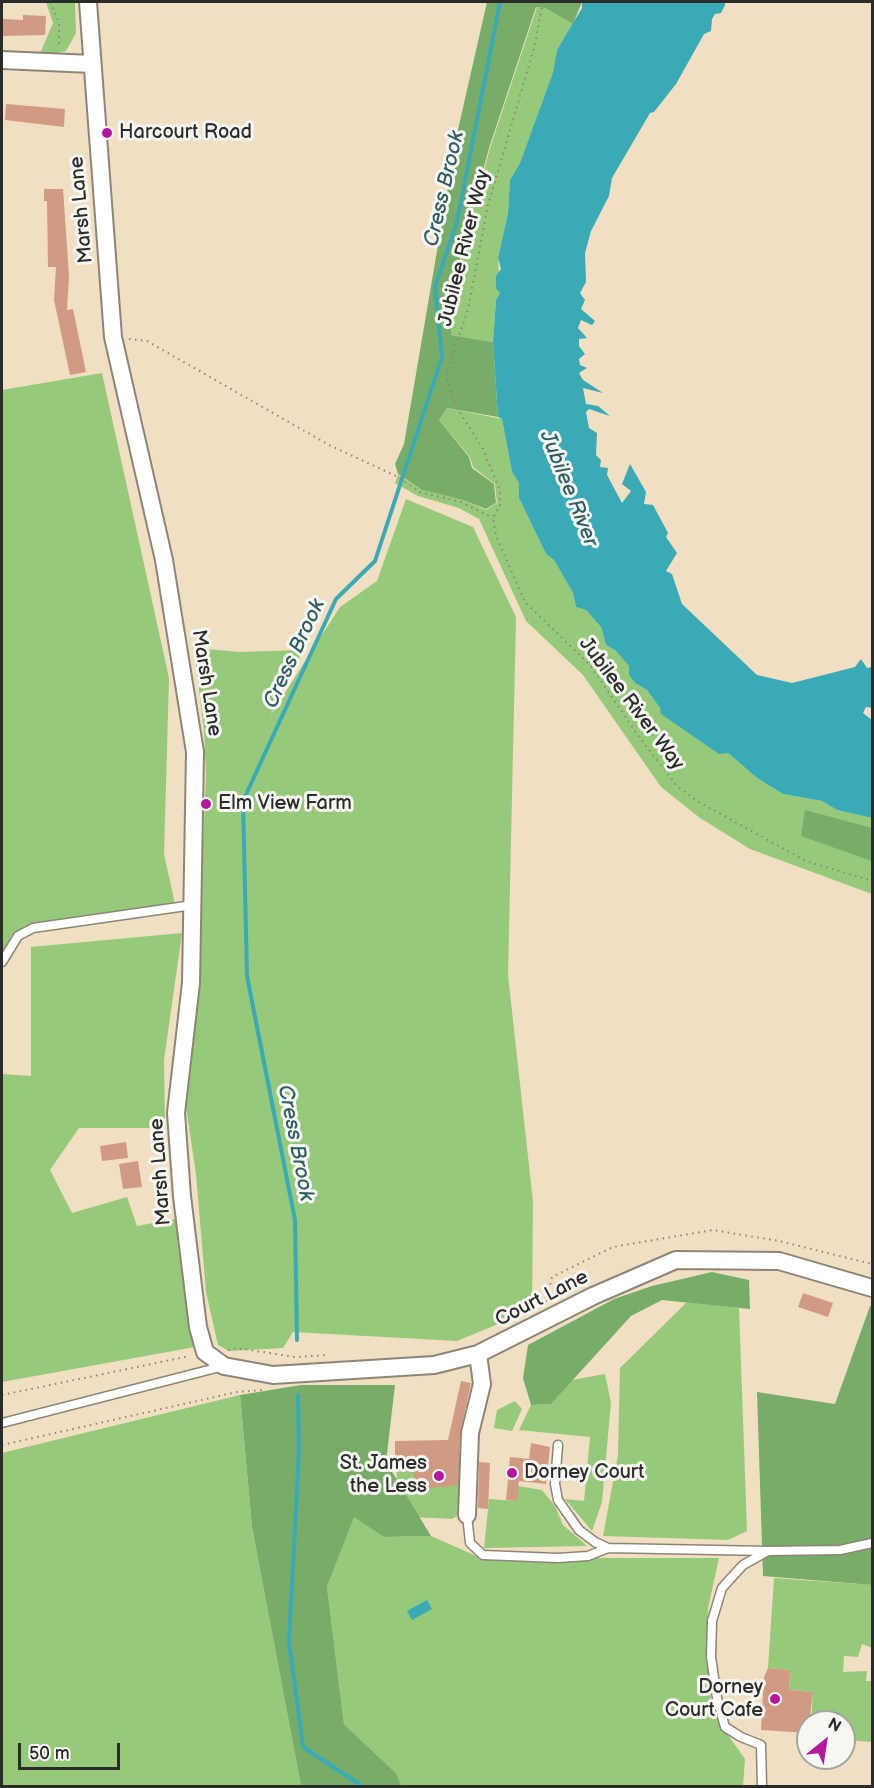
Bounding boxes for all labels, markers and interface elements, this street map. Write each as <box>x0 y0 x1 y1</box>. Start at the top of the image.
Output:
place label: Harcourt Road <box>119 121 252 145</box>
marker: Harcourt Road <box>100 126 114 140</box>
water label: Cress Brook <box>419 129 471 249</box>
street label: Marsh Lane <box>65 155 99 265</box>
street label: Jubilee River Way <box>434 167 496 329</box>
water label: Jubilee River <box>533 427 603 551</box>
water label: Cress Brook <box>259 595 331 713</box>
street label: Marsh Lane <box>186 628 226 738</box>
street label: Jubilee River Way <box>573 633 689 775</box>
place label: Elm View Farm <box>218 792 352 816</box>
marker: Elm View Farm <box>199 797 213 811</box>
water label: Cress Brook <box>271 1083 319 1203</box>
street label: Marsh Lane <box>145 1118 177 1226</box>
street label: Court Lane <box>492 1265 592 1333</box>
place label: St. James the Less <box>340 1452 427 1499</box>
place label: Dorney Court <box>524 1461 644 1485</box>
marker: Dorney Court <box>505 1466 519 1480</box>
marker: St. James the Less <box>432 1469 446 1483</box>
place label: Dorney Court Cafe <box>665 1676 763 1723</box>
marker: Dorney Court Cafe <box>768 1692 782 1706</box>
north arrow <box>796 1710 856 1770</box>
text: N <box>824 1714 844 1737</box>
scale bar <box>21 1731 123 1769</box>
text: 50 m <box>29 1743 70 1764</box>

